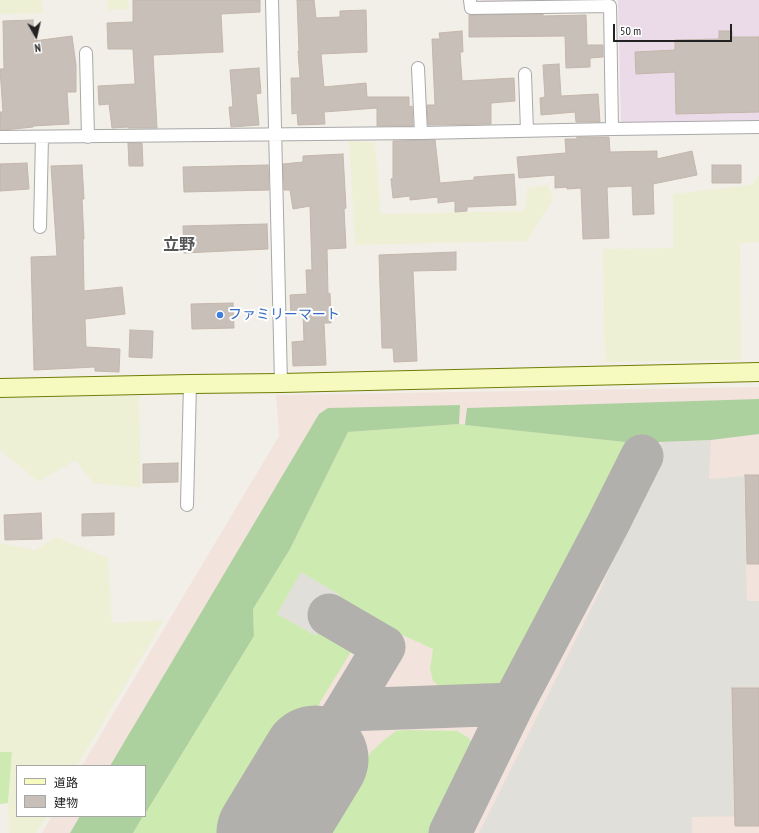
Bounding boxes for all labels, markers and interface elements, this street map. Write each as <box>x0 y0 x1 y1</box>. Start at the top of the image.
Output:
north arrow <box>16 16 56 56</box>
scale bar <box>615 16 734 42</box>
text: 50 m <box>620 23 641 38</box>
text: N <box>34 41 42 55</box>
district label: 立野 <box>163 235 195 255</box>
place label: ファミリーマート <box>228 307 340 323</box>
marker: ファミリーマート <box>215 310 225 320</box>
legend <box>16 765 146 817</box>
text: 道路 <box>54 775 78 790</box>
text: 建物 <box>54 795 78 810</box>

